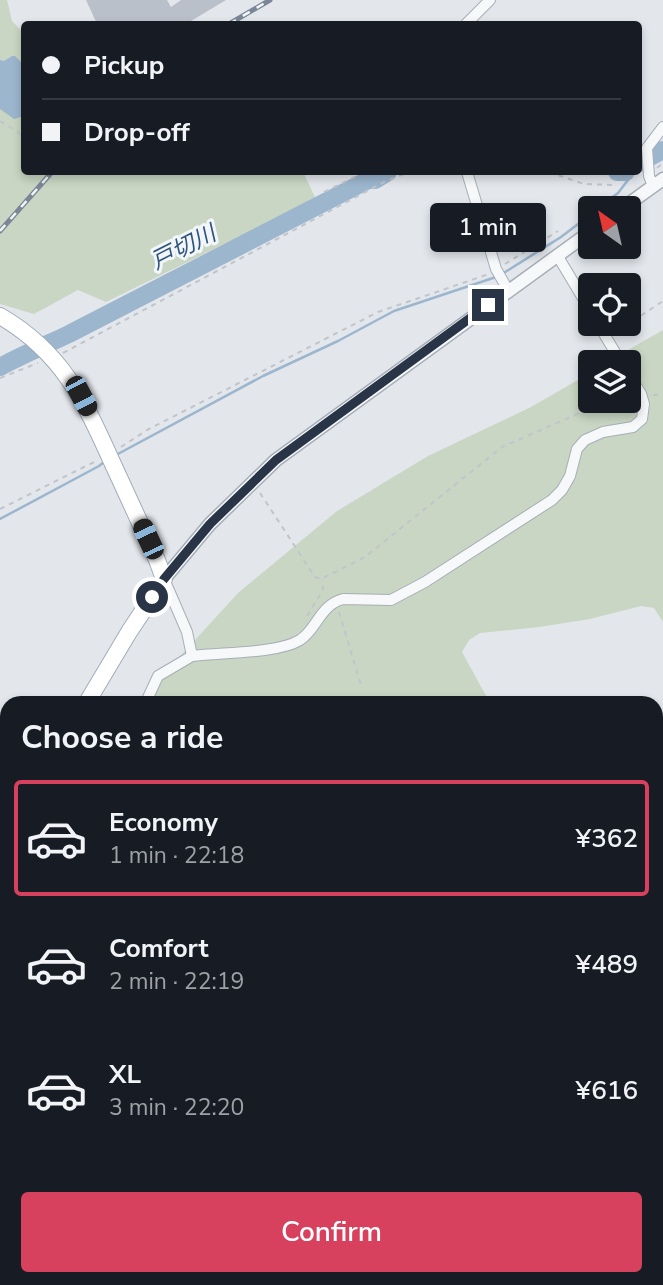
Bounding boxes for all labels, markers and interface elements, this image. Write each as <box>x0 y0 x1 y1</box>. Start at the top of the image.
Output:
text: Pickup <box>84 48 164 83</box>
text: Drop-off <box>84 115 190 150</box>
north arrow <box>578 196 640 259</box>
map controls <box>578 196 641 413</box>
callout: 1 min <box>430 204 546 252</box>
text: 1 min <box>459 212 517 243</box>
water label: 戸切川 <box>145 217 224 277</box>
button: locate <box>578 273 641 336</box>
route end <box>472 289 504 321</box>
button: layers <box>578 350 641 413</box>
car <box>62 373 101 419</box>
car <box>130 516 167 562</box>
route start <box>136 581 168 613</box>
text: Choose a ride <box>21 716 223 759</box>
text: Economy <box>109 805 218 840</box>
icon: car <box>25 807 88 870</box>
text: ¥362 <box>576 821 638 856</box>
text: 1 min · 22:18 <box>109 840 244 871</box>
text: Comfort <box>109 931 209 966</box>
icon: car <box>25 933 88 996</box>
text: ¥489 <box>576 947 638 982</box>
text: 2 min · 22:19 <box>109 966 244 997</box>
text: XL <box>109 1057 141 1092</box>
icon: car <box>25 1059 88 1122</box>
text: ¥616 <box>576 1073 638 1108</box>
text: 3 min · 22:20 <box>109 1092 244 1123</box>
button: Confirm <box>21 1192 642 1272</box>

